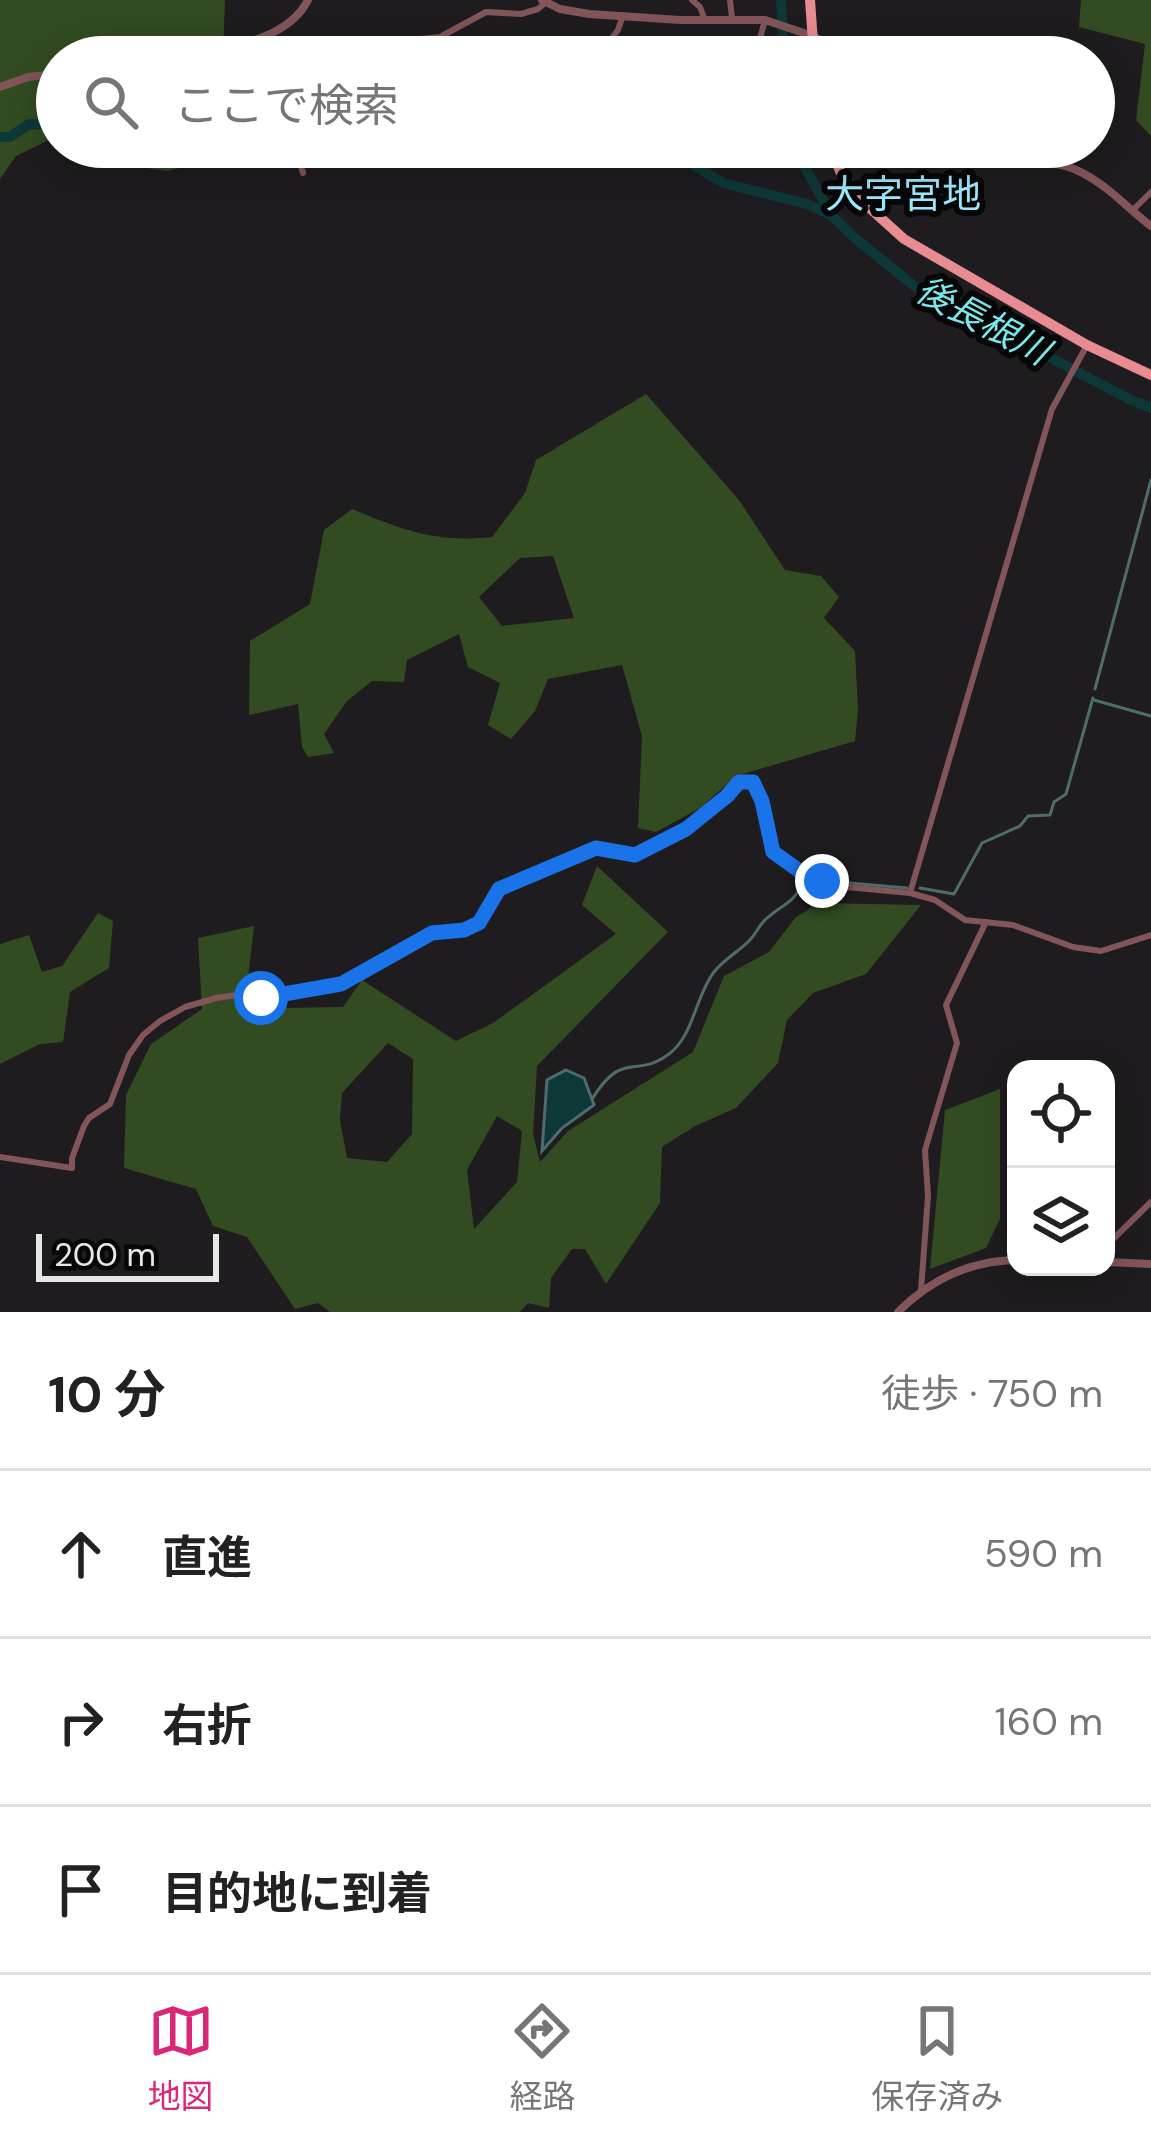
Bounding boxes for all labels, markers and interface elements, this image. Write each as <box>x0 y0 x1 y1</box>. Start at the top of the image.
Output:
search box <box>36 36 1115 168</box>
icon: search <box>78 69 144 135</box>
text: ここで検索 <box>174 76 399 135</box>
district label: 大字宮地 <box>825 169 981 220</box>
water label: 後長根川 <box>908 266 1061 377</box>
route end <box>795 854 849 908</box>
route start <box>234 971 288 1025</box>
map controls <box>1007 1060 1115 1276</box>
button: locate <box>1007 1060 1115 1168</box>
button: layers <box>1007 1168 1115 1276</box>
scale bar <box>36 1228 219 1281</box>
text: 200 m <box>54 1233 156 1276</box>
text: 10 分 <box>48 1361 165 1428</box>
text: 徒歩 · 750 m <box>881 1368 1103 1419</box>
icon: ahead <box>48 1521 114 1587</box>
text: 直進 <box>162 1528 252 1587</box>
text: 590 m <box>984 1528 1103 1579</box>
icon: right <box>48 1689 114 1755</box>
text: 右折 <box>162 1696 252 1755</box>
text: 160 m <box>995 1696 1103 1747</box>
icon: arrive <box>48 1857 114 1923</box>
text: 目的地に到着 <box>162 1864 432 1923</box>
tab: 地図 <box>148 1998 214 2118</box>
tab: 経路 <box>509 1998 575 2118</box>
tab: 保存済み <box>871 1998 1003 2118</box>

